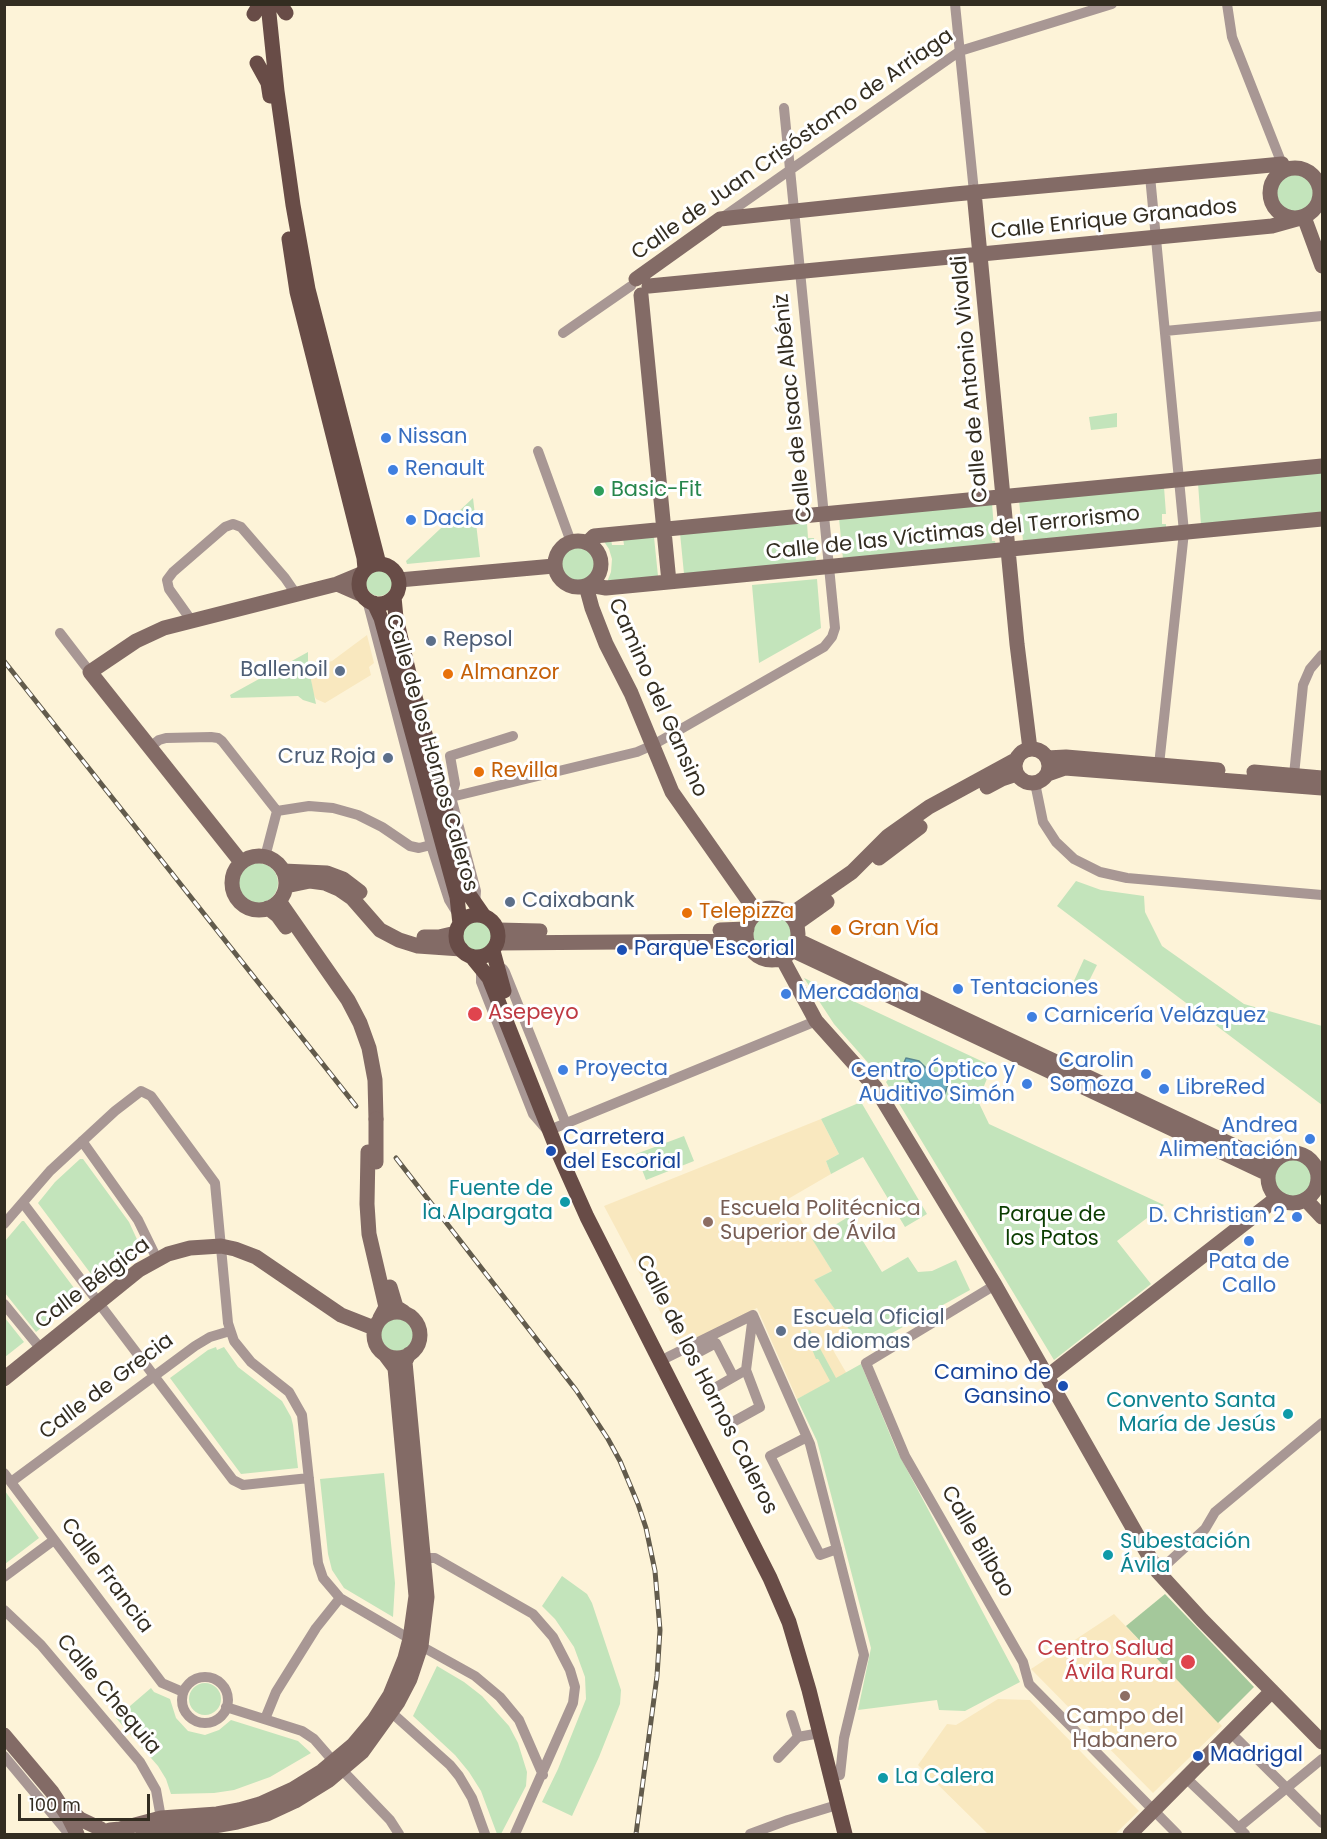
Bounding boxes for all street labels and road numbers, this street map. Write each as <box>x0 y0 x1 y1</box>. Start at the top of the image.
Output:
street label: Calle de Juan Crisóstomo de Arriaga <box>627 24 959 266</box>
street label: Calle Enrique Granados <box>990 195 1238 245</box>
street label: Calle de Antonio Vivaldi <box>948 254 994 504</box>
street label: Calle de Isaac Albéniz <box>769 292 819 524</box>
street label: Calle de las Víctimas del Terrorismo <box>765 502 1141 566</box>
street label: Camino del Gansino <box>602 595 712 801</box>
street label: Calle de los Hornos Caleros <box>379 611 483 895</box>
street label: Calle Bélgica <box>31 1233 155 1335</box>
street label: Calle de los Hornos Caleros <box>630 1251 782 1519</box>
street label: Calle de Grecia <box>35 1328 179 1446</box>
street label: Calle Bilbao <box>935 1482 1019 1602</box>
street label: Calle Francia <box>55 1513 157 1639</box>
street label: Calle Chequia <box>50 1630 166 1760</box>

